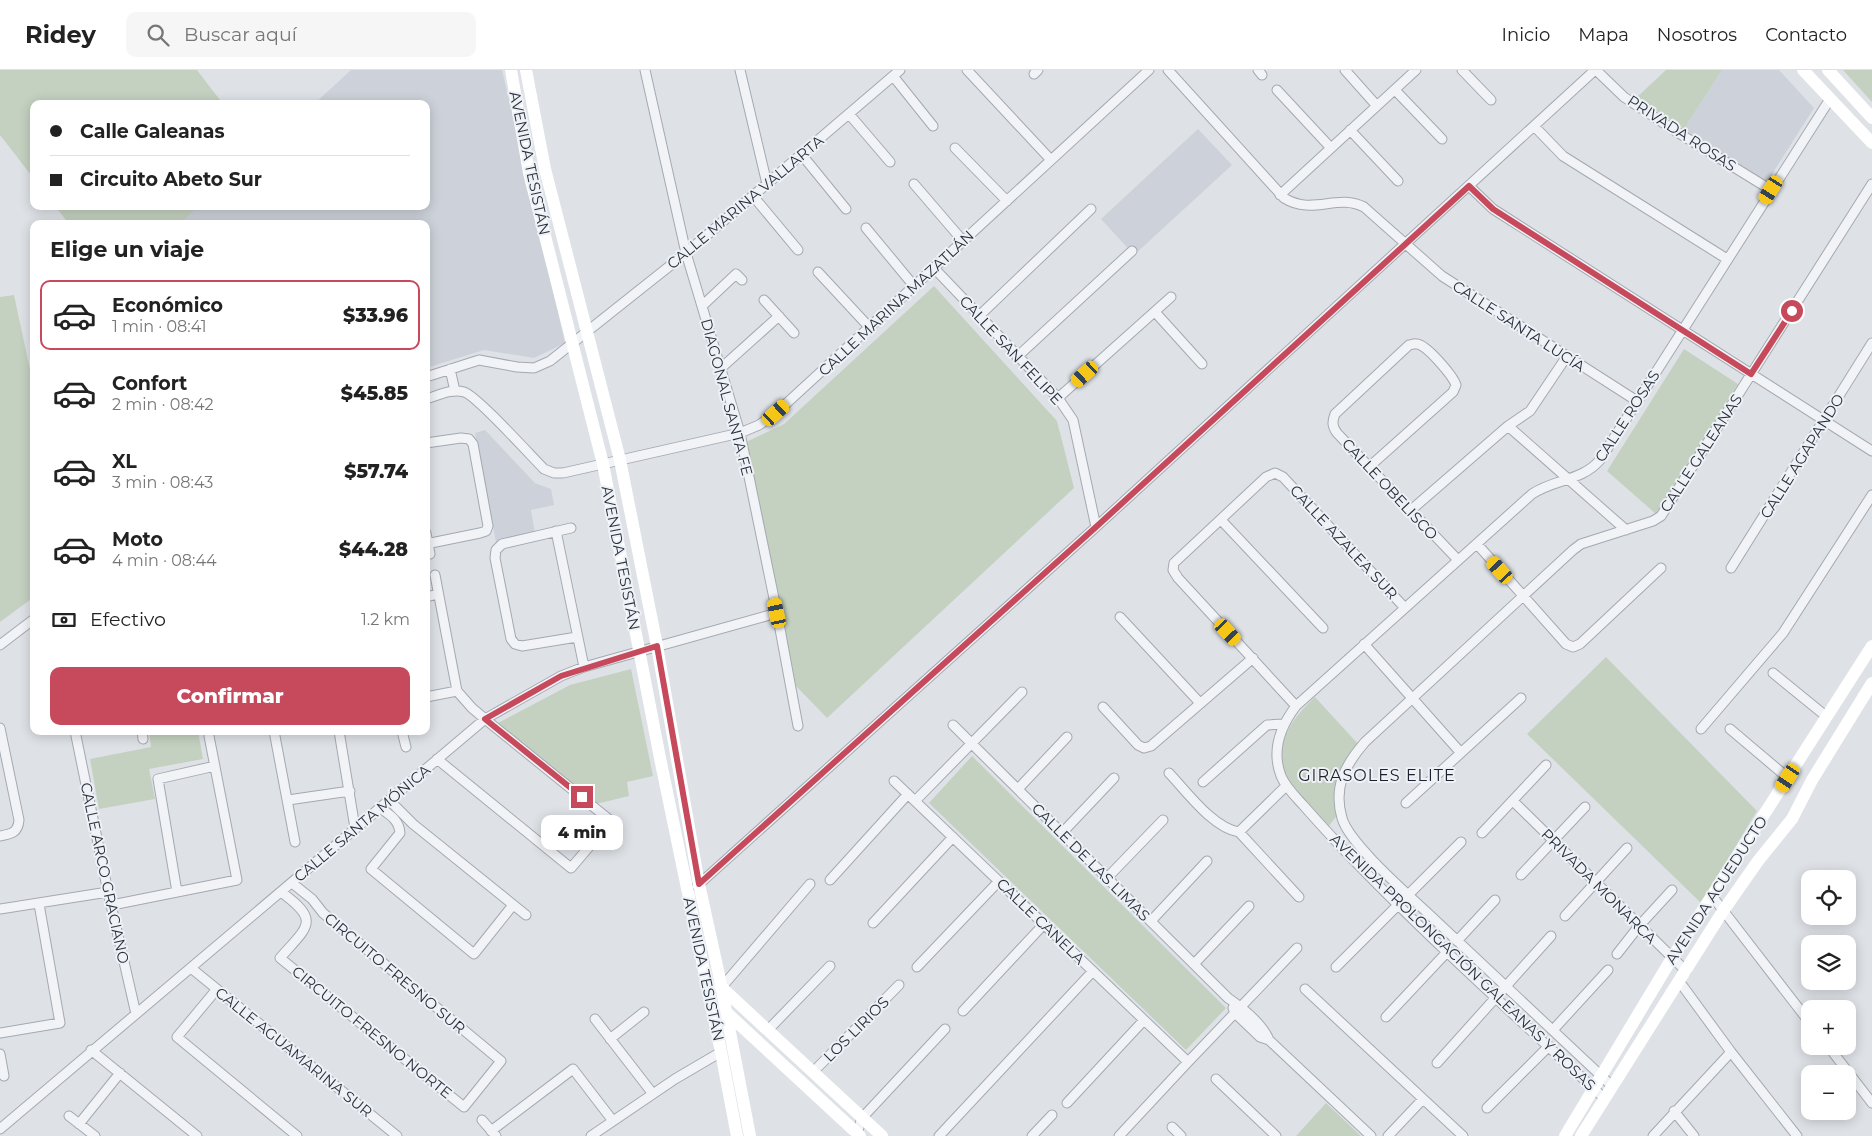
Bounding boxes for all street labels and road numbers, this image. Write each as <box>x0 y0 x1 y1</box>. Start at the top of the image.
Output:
street label: AVENIDA TESISTÁN <box>505 89 555 237</box>
street label: PRIVADA ROSAS <box>1624 91 1740 175</box>
street label: CALLE MARINA VALLARTA <box>663 131 827 273</box>
street label: CALLE MARINA MAZATLÁN <box>814 226 978 380</box>
street label: CALLE SANTA LUCÍA <box>1449 276 1589 376</box>
street label: CALLE SAN FELIPE <box>955 291 1067 409</box>
street label: DIAGONAL SANTA FE <box>697 316 757 478</box>
street label: CALLE ROSAS <box>1590 367 1664 465</box>
street label: CALLE GALEANAS <box>1656 390 1746 516</box>
street label: CALLE AGAPANDO <box>1756 390 1848 522</box>
street label: CALLE OBELISCO <box>1338 434 1442 544</box>
street label: CALLE AZALEA SUR <box>1286 481 1402 603</box>
street label: AVENIDA TESISTÁN <box>598 484 644 632</box>
street label: CALLE SANTA MÓNICA <box>290 760 434 886</box>
street label: CALLE ARCO GRACIANO <box>77 781 133 965</box>
street label: CALLE DE LAS LIMAS <box>1028 799 1154 925</box>
street label: AVENIDA ACUEDUCTO <box>1661 812 1771 968</box>
street label: PRIVADA MONARCA <box>1537 824 1661 948</box>
street label: AVENIDA PROLONGACIÓN GALEANAS Y ROSAS <box>1326 829 1600 1095</box>
street label: CALLE CANELA <box>993 874 1089 968</box>
street label: AVENIDA TESISTÁN <box>679 895 729 1043</box>
street label: CIRCUITO FRESNO SUR <box>321 908 470 1038</box>
street label: CIRCUITO FRESNO NORTE <box>288 962 456 1102</box>
street label: CALLE AGUAMARINA SUR <box>212 983 377 1121</box>
street label: LOS LIRIOS <box>819 992 893 1066</box>

